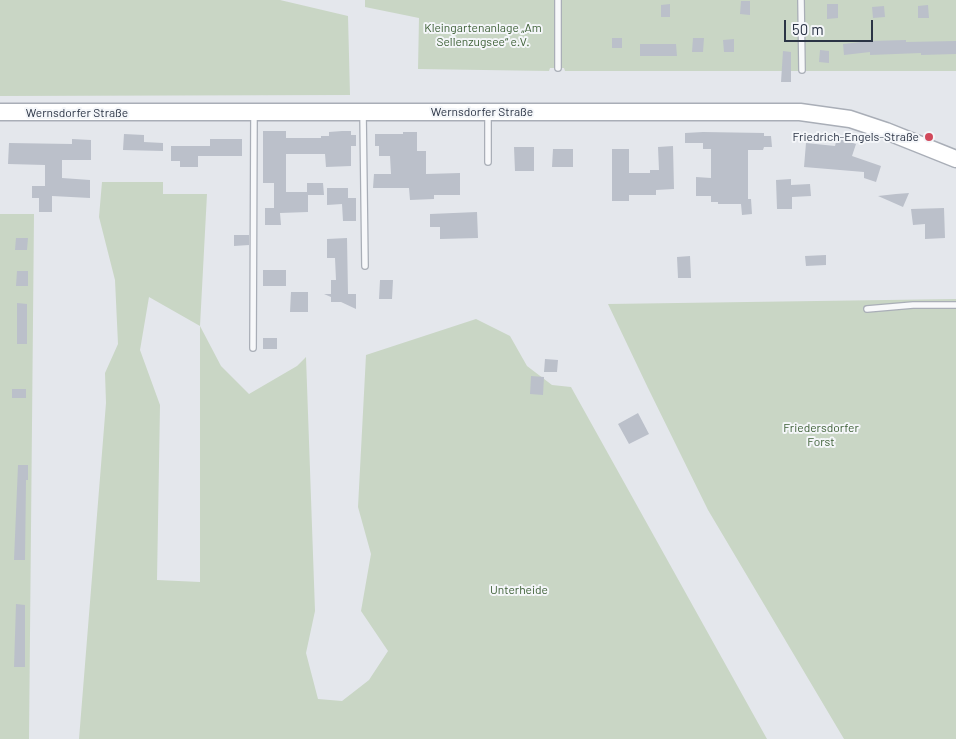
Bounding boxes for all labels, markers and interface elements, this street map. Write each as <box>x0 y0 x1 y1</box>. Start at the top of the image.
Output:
scale bar <box>786 10 875 42</box>
text: 50 m <box>792 20 824 38</box>
park label: Kleingartenanlage „Am Sellenzugsee“ e.V. <box>424 21 542 49</box>
street label: Wernsdorfer Straße <box>431 105 533 119</box>
street label: Wernsdorfer Straße <box>26 106 128 120</box>
place label: Friedrich-Engels-Straße <box>792 130 919 144</box>
marker: Friedrich-Engels-Straße <box>923 131 935 143</box>
park label: Friedersdorfer Forst <box>783 421 859 449</box>
park label: Unterheide <box>490 583 548 597</box>

